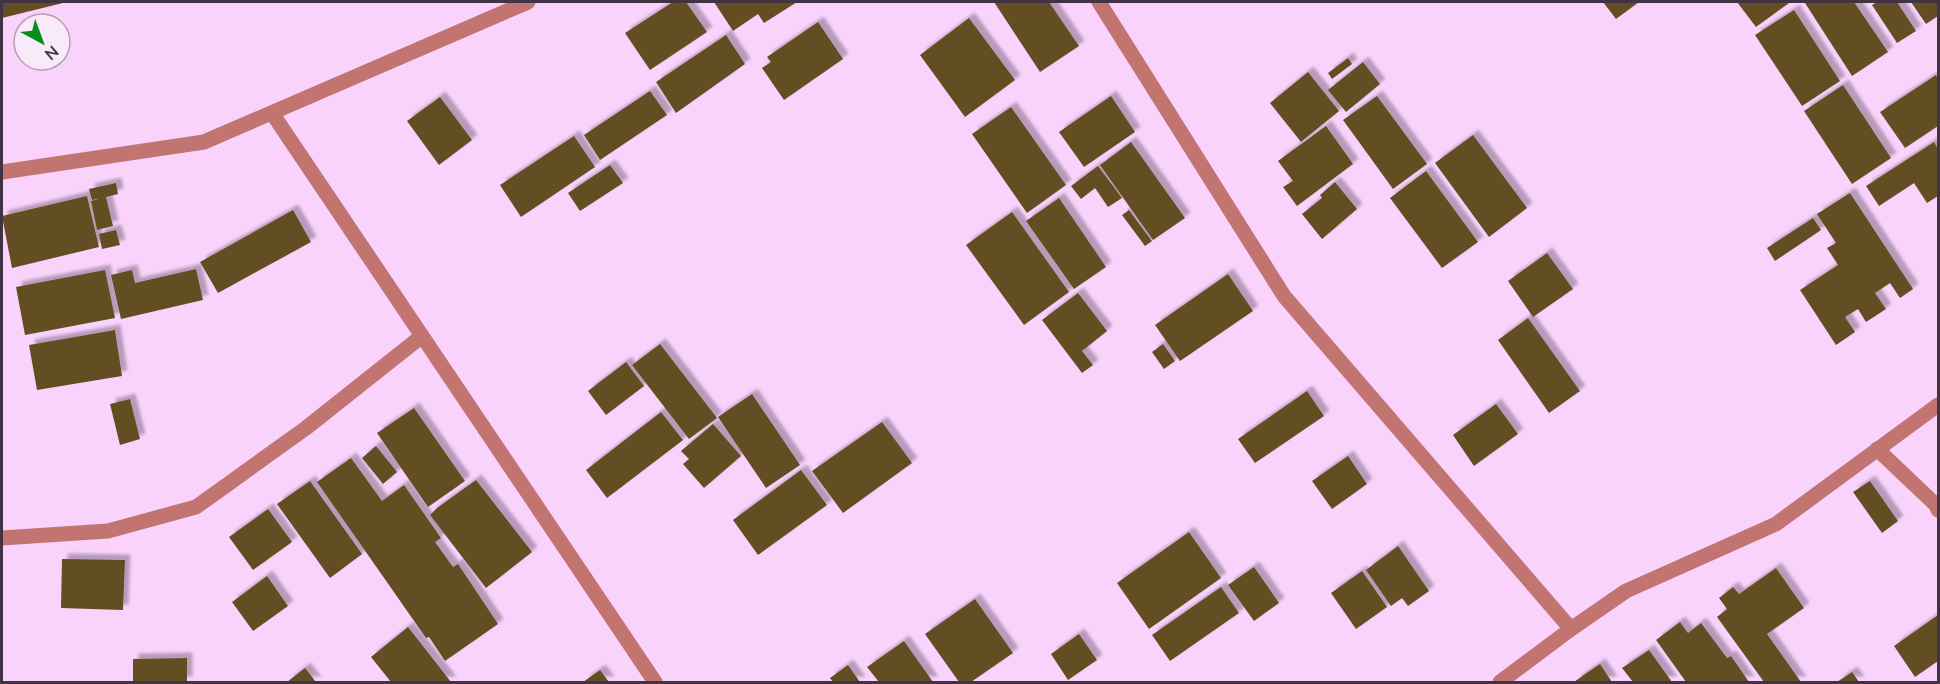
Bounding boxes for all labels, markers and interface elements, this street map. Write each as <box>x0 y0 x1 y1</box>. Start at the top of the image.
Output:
north arrow <box>12 12 72 72</box>
text: N <box>39 40 63 65</box>

